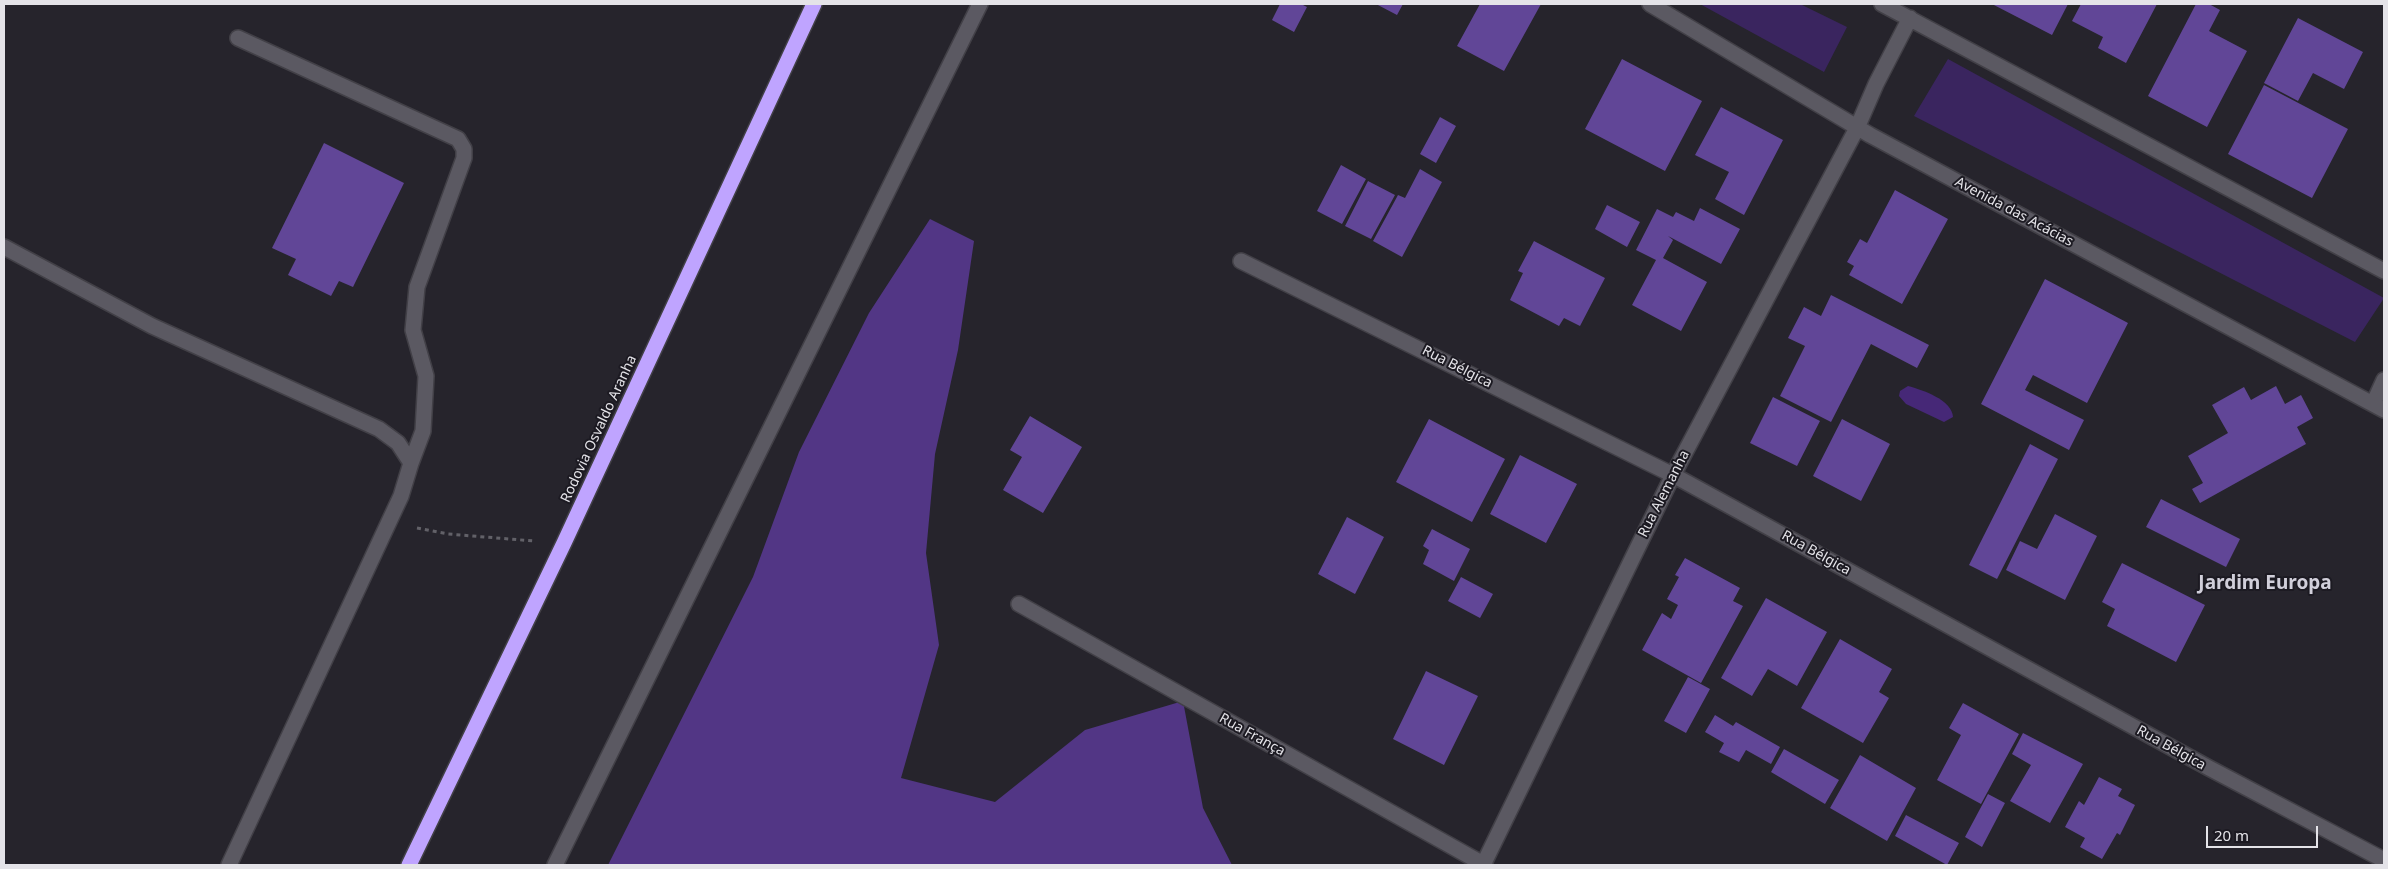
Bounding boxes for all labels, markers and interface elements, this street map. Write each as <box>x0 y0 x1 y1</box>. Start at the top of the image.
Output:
street label: Avenida das Acácias <box>1952 174 2076 250</box>
street label: Rua Bélgica <box>1419 342 1495 392</box>
street label: Rodovia Osvaldo Aranha <box>557 353 641 505</box>
street label: Rua Alemanha <box>1635 448 1693 540</box>
street label: Rua Bélgica <box>1779 527 1853 579</box>
district label: Jardim Europa <box>2198 573 2332 595</box>
street label: Rua França <box>1216 710 1288 760</box>
street label: Rua Bélgica <box>2134 722 2208 774</box>
scale bar <box>2208 816 2320 848</box>
text: 20 m <box>2214 825 2249 845</box>

